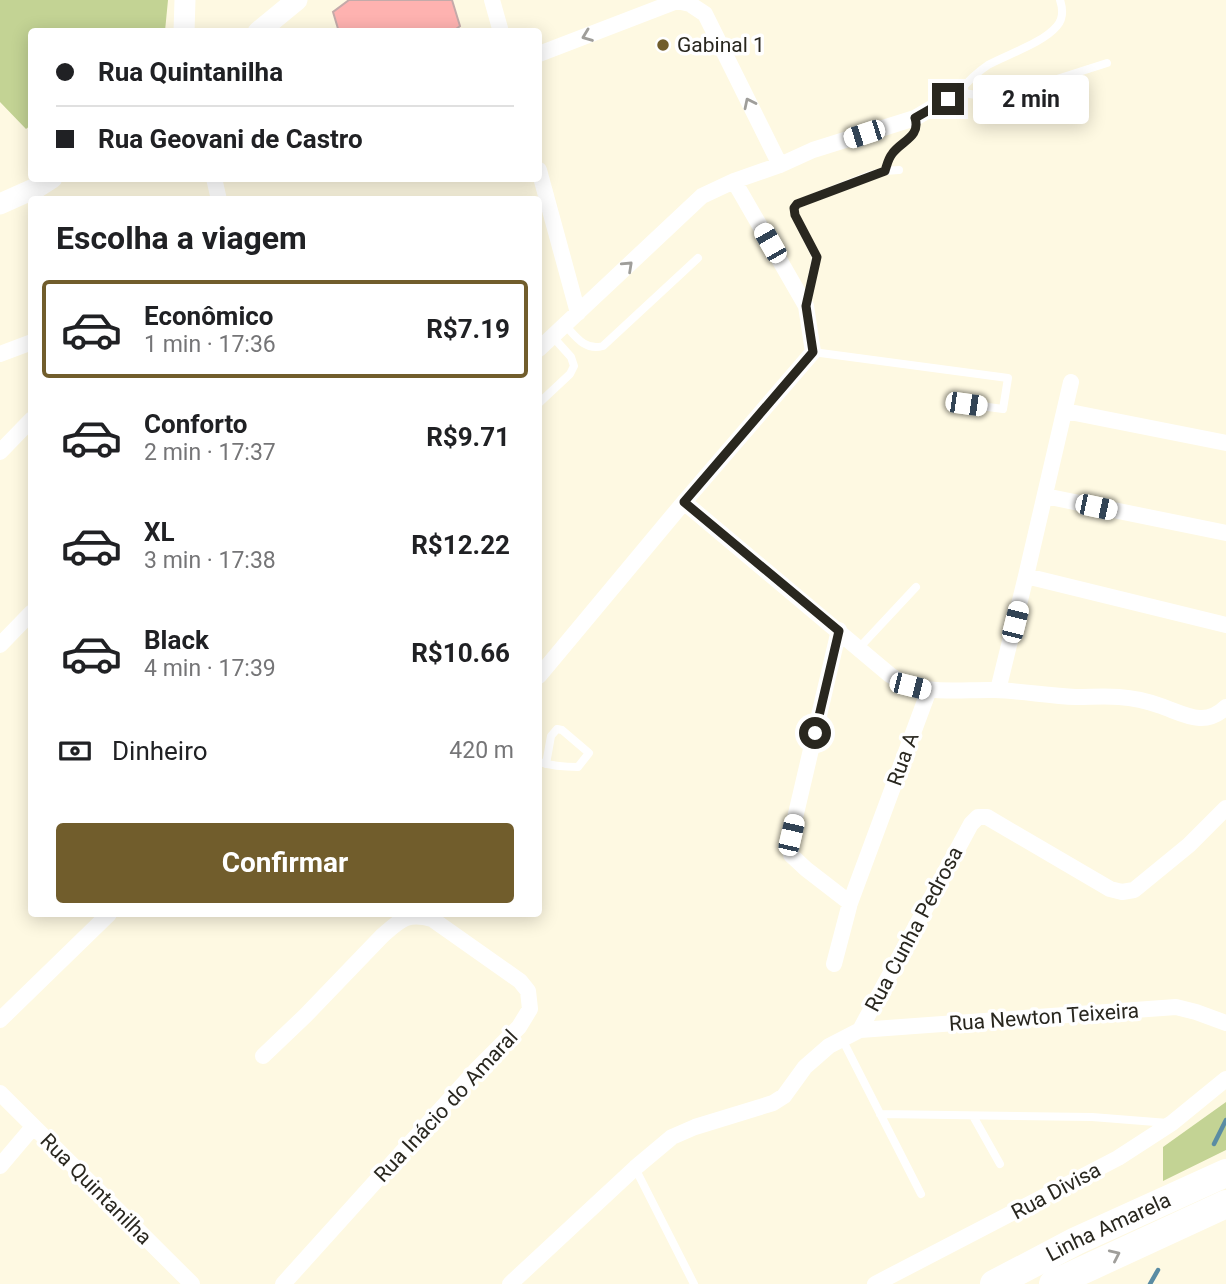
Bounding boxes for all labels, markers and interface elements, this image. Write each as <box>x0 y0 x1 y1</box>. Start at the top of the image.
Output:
one-way arrow <box>582 28 594 42</box>
place label: Gabinal 1 <box>677 33 765 57</box>
marker: Gabinal 1 <box>655 37 671 53</box>
text: Rua Quintanilha <box>98 57 283 87</box>
callout: 2 min <box>972 74 1088 124</box>
route end <box>932 83 964 115</box>
text: 2 min <box>1002 86 1060 113</box>
one-way arrow <box>744 98 758 110</box>
car <box>841 118 888 150</box>
text: Rua Geovani de Castro <box>98 124 363 154</box>
text: Escolha a viagem <box>56 219 307 257</box>
car <box>751 220 790 266</box>
one-way arrow <box>620 262 633 274</box>
icon: car <box>60 298 123 361</box>
text: Econômico <box>144 301 273 331</box>
text: R$7.19 <box>426 314 510 344</box>
text: 1 min · 17:36 <box>144 331 276 358</box>
car <box>944 391 989 417</box>
icon: car <box>60 406 123 469</box>
text: Conforto <box>144 409 248 439</box>
text: R$9.71 <box>426 422 510 452</box>
text: 2 min · 17:37 <box>144 439 276 466</box>
car <box>1074 492 1119 522</box>
icon: car <box>60 514 123 577</box>
text: XL <box>144 517 175 547</box>
text: R$12.22 <box>411 530 510 560</box>
text: 3 min · 17:38 <box>144 547 276 574</box>
car <box>1000 599 1031 645</box>
icon: car <box>60 622 123 685</box>
text: Black <box>144 625 209 655</box>
text: R$10.66 <box>411 638 510 668</box>
text: 4 min · 17:39 <box>144 655 276 682</box>
car <box>888 671 933 701</box>
route start <box>799 717 831 749</box>
street label: Rua A <box>882 729 924 789</box>
icon: cash <box>56 732 94 770</box>
text: Dinheiro <box>112 736 208 766</box>
text: 420 m <box>449 737 514 764</box>
car <box>777 812 806 858</box>
button: Confirmar <box>56 823 514 903</box>
street label: Rua Cunha Pedrosa <box>860 842 968 1016</box>
street label: Rua Newton Teixeira <box>948 998 1140 1036</box>
street label: Rua Inácio do Amaral <box>369 1025 523 1187</box>
street label: Rua Quintanilha <box>36 1129 156 1249</box>
street label: Rua Divisa <box>1007 1157 1105 1225</box>
street label: Linha Amarela <box>1042 1188 1174 1266</box>
one-way arrow <box>1108 1250 1120 1264</box>

